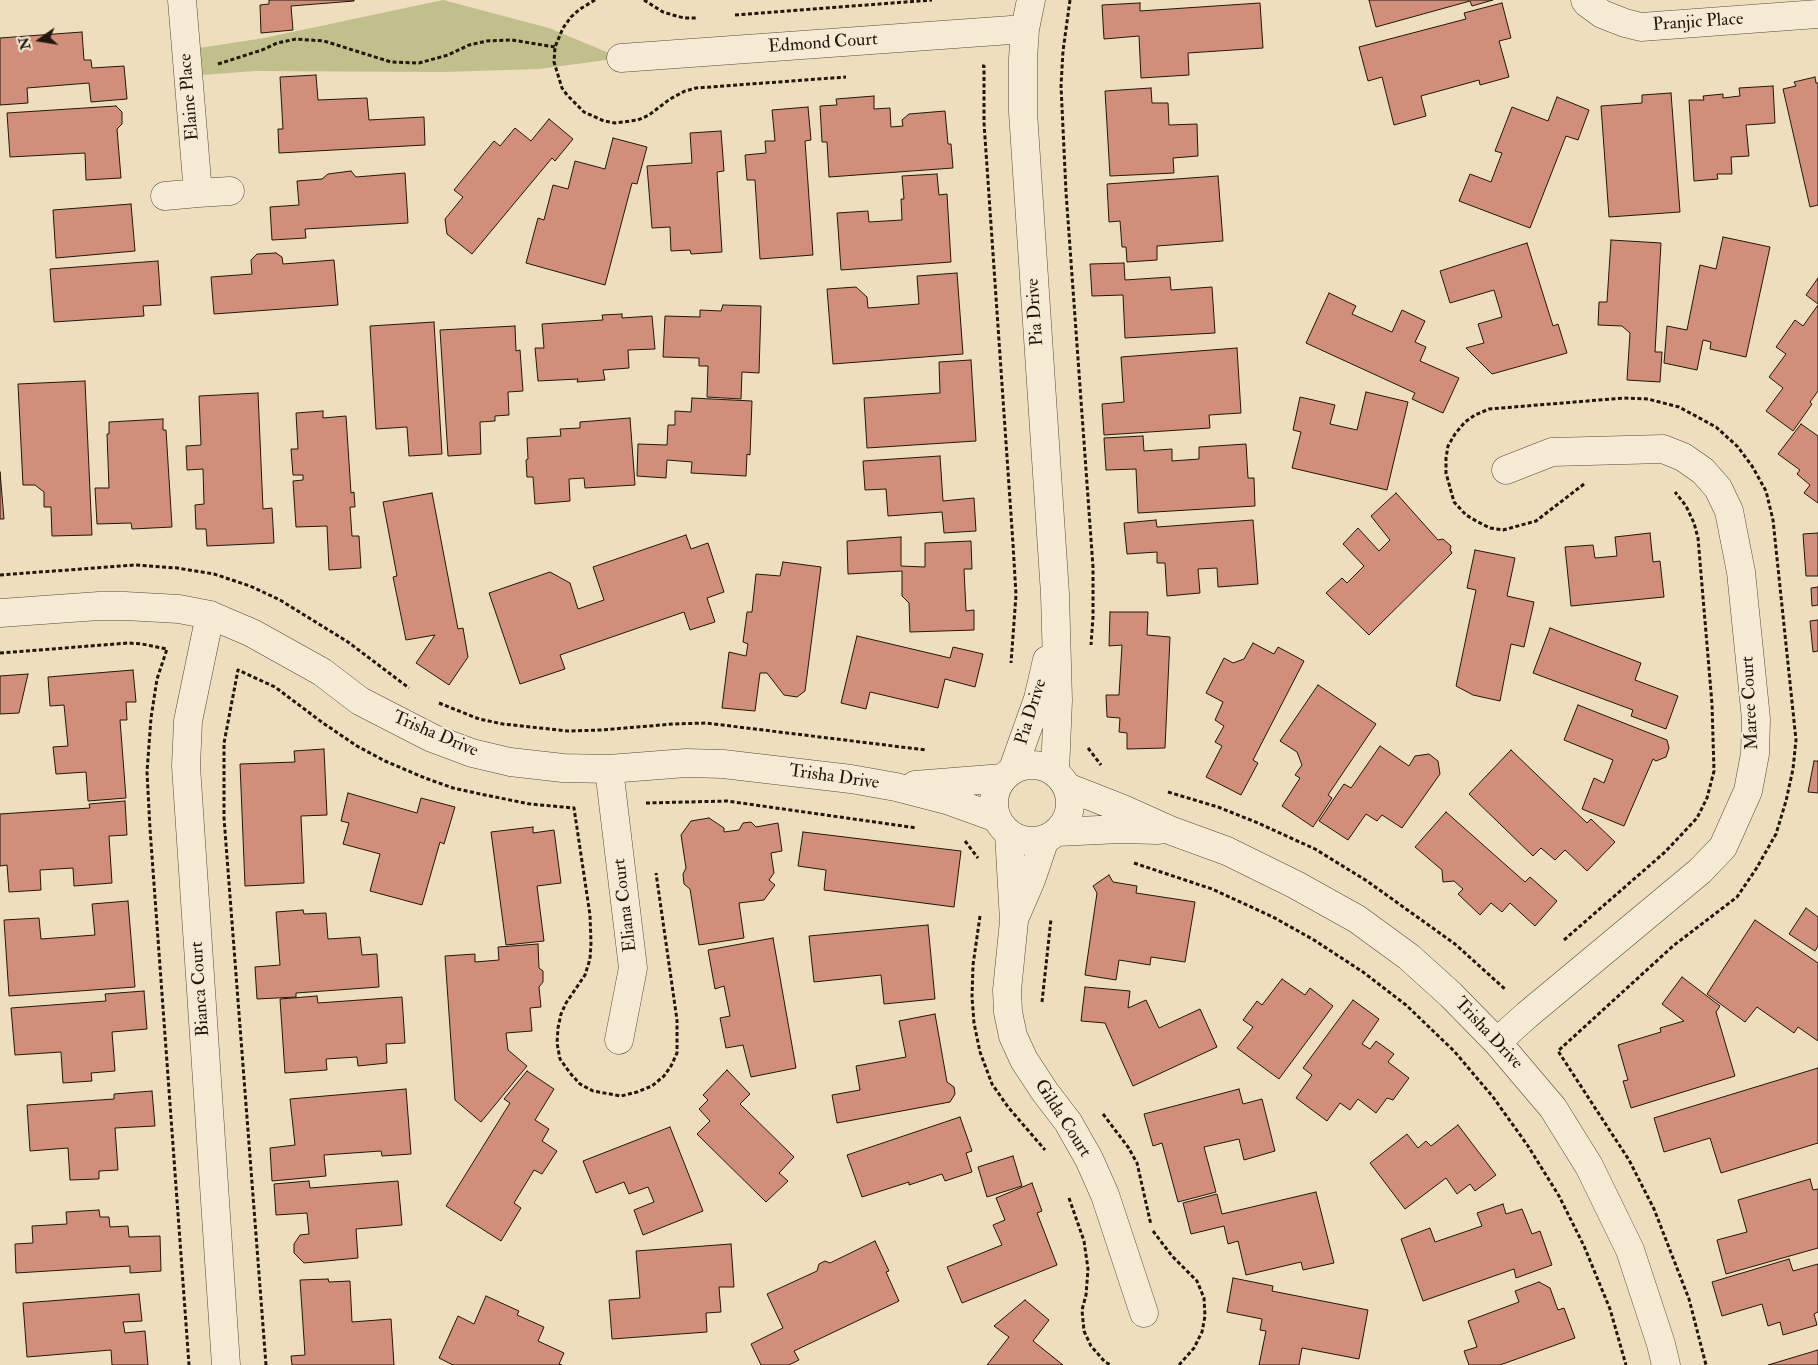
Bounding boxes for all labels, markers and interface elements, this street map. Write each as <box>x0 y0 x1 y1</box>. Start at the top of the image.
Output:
street label: Pranjic Place <box>1652 9 1744 37</box>
north arrow <box>15 15 65 65</box>
street label: Edmond Court <box>767 29 879 59</box>
text: N <box>15 35 35 52</box>
street label: Elaine Place <box>175 52 205 142</box>
street label: Pia Drive <box>1023 278 1049 346</box>
street label: Maree Court <box>1738 656 1764 750</box>
street label: Pia Drive <box>1012 676 1052 748</box>
street label: Trisha Drive <box>389 707 481 763</box>
street label: Trisha Drive <box>788 761 880 795</box>
street label: Eliana Court <box>610 857 642 953</box>
street label: Bianca Court <box>187 941 215 1037</box>
street label: Trisha Drive <box>1449 993 1527 1075</box>
street label: Gilda Court <box>1029 1076 1095 1162</box>

